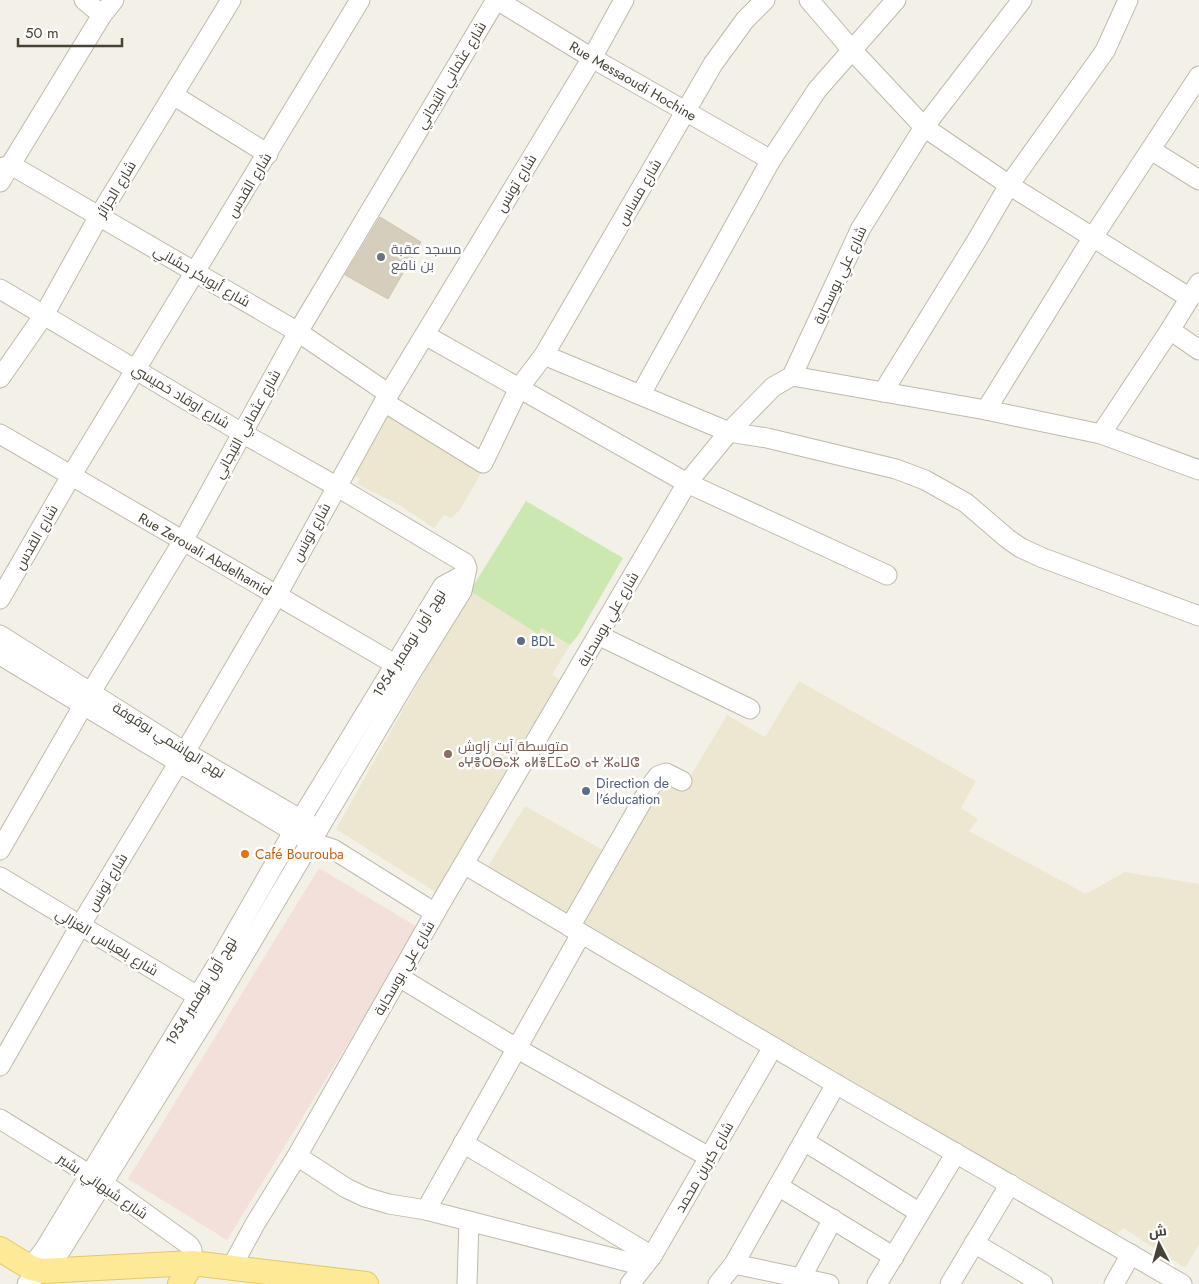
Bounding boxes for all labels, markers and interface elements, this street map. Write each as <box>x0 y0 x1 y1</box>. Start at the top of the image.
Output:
scale bar <box>18 15 121 47</box>
street label: شارع عثماني التيجاني <box>411 17 493 134</box>
text: 50 m <box>25 22 59 44</box>
street label: Rue Messaoudi Hochine <box>566 36 700 126</box>
street label: شارع القدس <box>222 149 276 221</box>
street label: شارع تونس <box>491 150 541 216</box>
street label: شارع مساس <box>612 155 666 229</box>
street label: شارع الجزائر <box>91 157 141 222</box>
street label: شارع علي بوسحابة <box>808 223 873 328</box>
place label: مسجد عقبة بن نافع <box>391 239 462 275</box>
street label: شارع أبوبكر حشاني <box>149 240 254 313</box>
marker: مسجد عقبة بن نافع <box>375 251 387 263</box>
street label: شارع اوقاد خميسي <box>128 359 234 434</box>
street label: شارع عثماني التيجاني <box>209 366 287 483</box>
street label: شارع تونس <box>287 499 335 565</box>
street label: شارع القدس <box>9 501 63 573</box>
street label: Rue Zerouali Abdelhamid <box>135 508 275 600</box>
street label: شارع علي بوسحابة <box>573 568 645 671</box>
street label: نهج أول نوفمبر 1954 <box>368 585 450 701</box>
place label: BDL <box>531 631 555 651</box>
marker: BDL <box>515 635 527 647</box>
street label: نهج الهاشمي بوقوفة <box>108 697 229 785</box>
place label: متوسطة آيت زاوش ⴰⵖⴻⵔⴱⴰⵣ ⴰⵍⴻⵎⵎⴰⵙ ⴰⵜ ⵣⴰⵡⵛ <box>458 736 640 772</box>
marker: متوسطة آيت زاوش ⴰⵖⴻⵔⴱⴰⵣ ⴰⵍⴻⵎⵎⴰⵙ ⴰⵜ ⵣⴰⵡⵛ <box>442 748 454 760</box>
place label: Direction de l'éducation <box>596 773 669 809</box>
marker: Direction de l'éducation <box>580 785 592 797</box>
place label: Café Bourouba <box>255 844 344 864</box>
marker: Café Bourouba <box>239 848 251 860</box>
street label: شارع تونس <box>82 849 132 915</box>
street label: شارع بلعباس الغزالي <box>51 903 162 982</box>
street label: شارع علي بوسحابة <box>369 917 441 1020</box>
street label: نهج أول نوفمبر 1954 <box>161 933 241 1049</box>
street label: شارع كبرين محمد <box>670 1118 738 1216</box>
street label: شارع شيهاني بشير <box>52 1148 152 1225</box>
north arrow <box>1134 1219 1184 1269</box>
text: ش <box>1148 1220 1168 1242</box>

